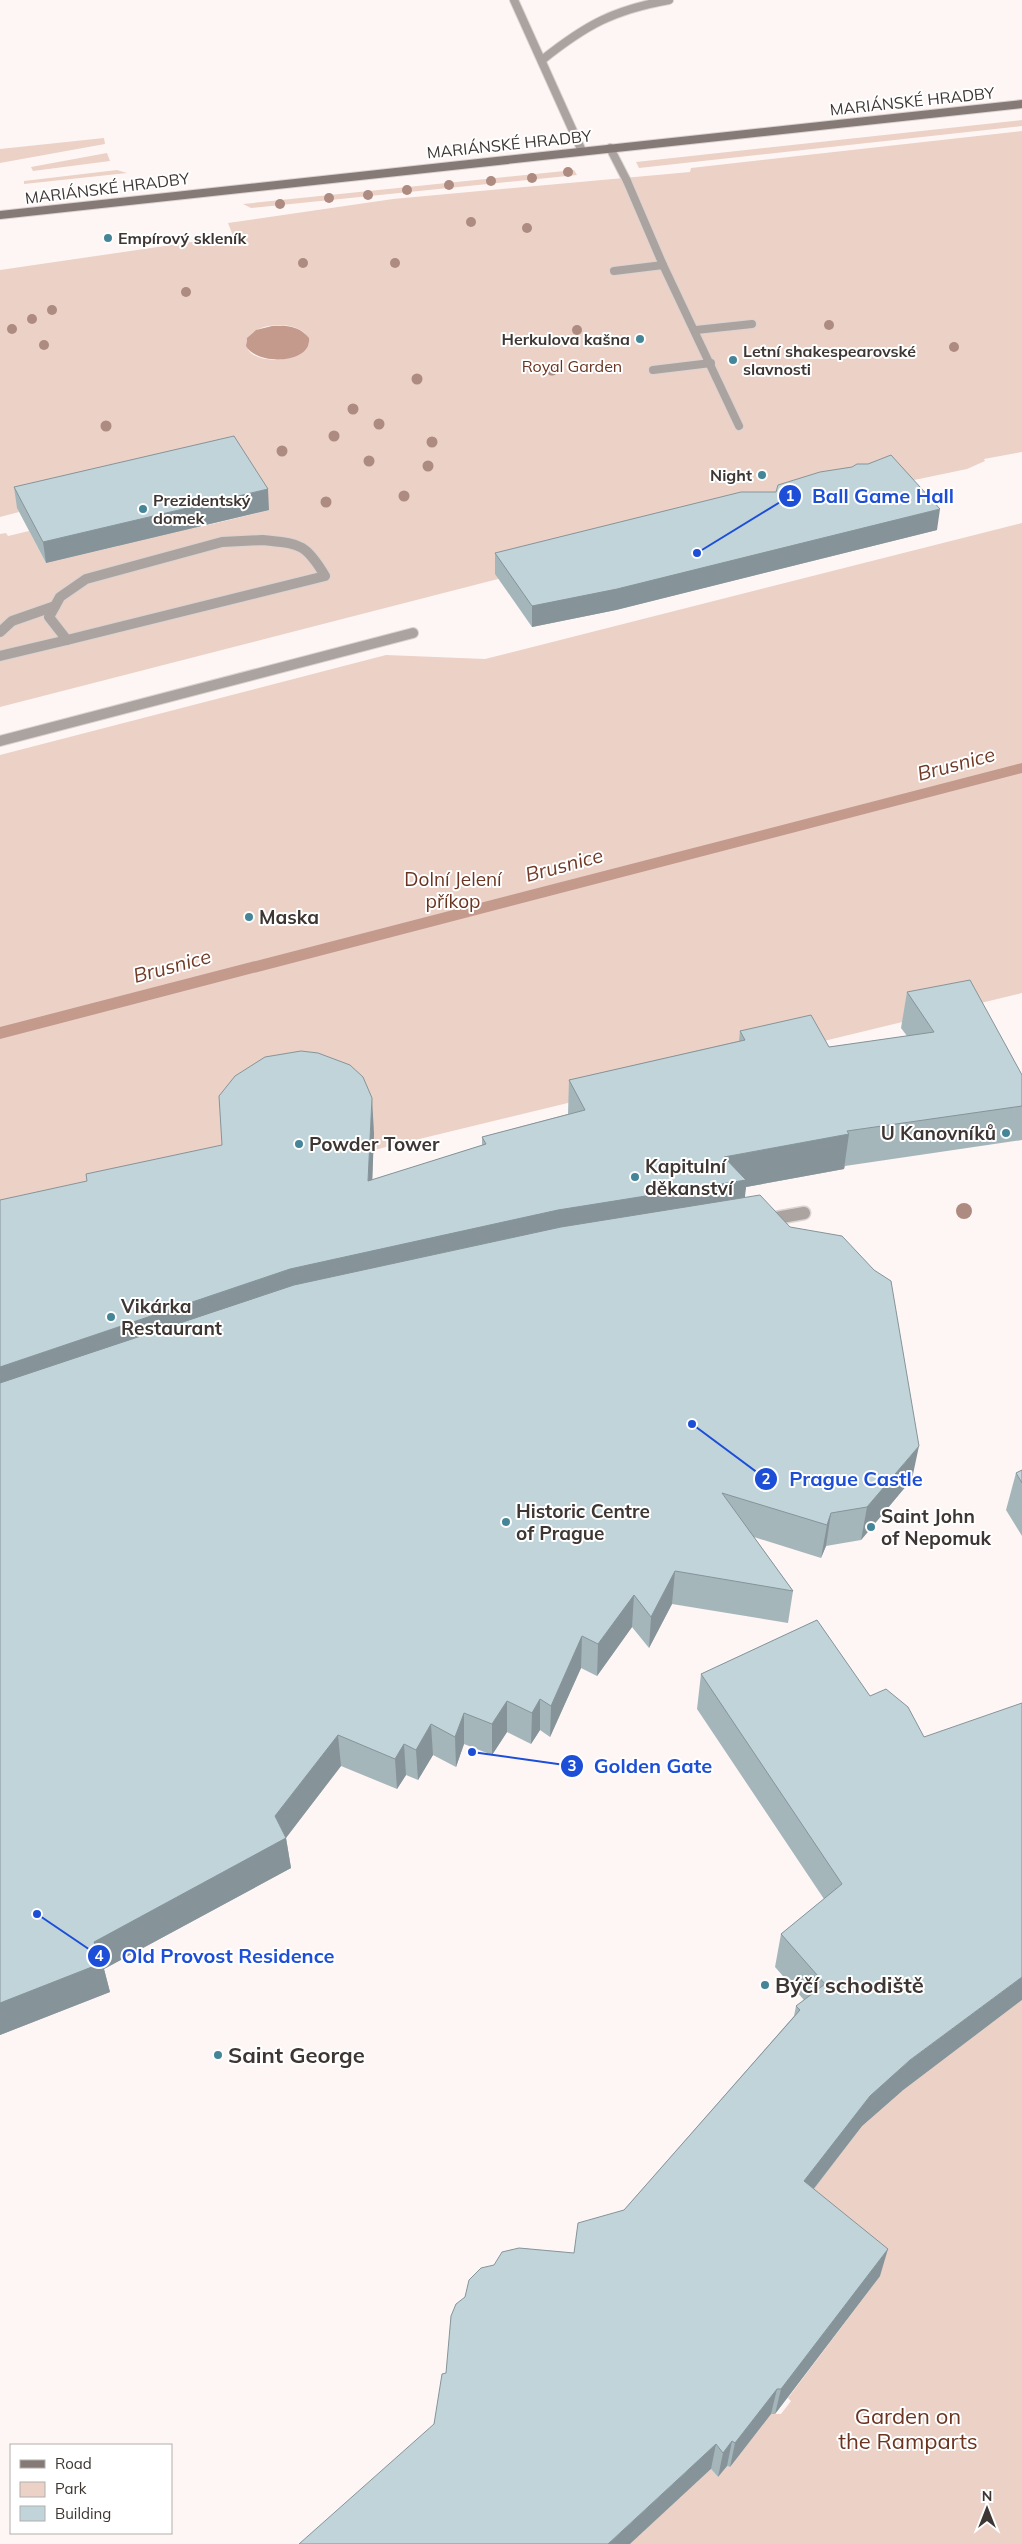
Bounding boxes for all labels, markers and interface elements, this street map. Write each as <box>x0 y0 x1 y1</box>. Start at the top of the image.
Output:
street label: MARIÁNSKÉ HRADBY <box>829 82 996 120</box>
street label: MARIÁNSKÉ HRADBY <box>426 125 593 163</box>
street label: MARIÁNSKÉ HRADBY <box>24 168 191 208</box>
place label: Empírový skleník <box>118 228 248 248</box>
marker: Empírový skleník <box>102 232 114 244</box>
place label: Herkulova kašna <box>502 329 630 349</box>
marker: Herkulova kašna <box>634 333 646 345</box>
place label: Letní shakespearovské slavnosti <box>743 341 916 379</box>
marker: Letní shakespearovské slavnosti <box>727 354 739 366</box>
park label: Royal Garden <box>522 356 622 376</box>
place label: Night <box>710 465 752 485</box>
marker: Night <box>756 469 768 481</box>
callout: Ball Game Hall <box>777 479 964 514</box>
text: Ball Game Hall <box>812 483 954 508</box>
text: 1 <box>785 486 795 505</box>
place label: Prezidentský domek <box>153 490 251 528</box>
marker: Prezidentský domek <box>137 503 149 515</box>
water label: Brusnice <box>914 741 998 786</box>
water label: Brusnice <box>522 842 606 887</box>
park label: Dolní Jelení příkop <box>404 867 503 913</box>
place label: Maska <box>259 905 319 929</box>
marker: Maska <box>243 911 255 923</box>
water label: Brusnice <box>130 943 214 988</box>
place label: U Kanovníků <box>881 1121 996 1145</box>
marker: U Kanovníků <box>1000 1127 1012 1139</box>
place label: Powder Tower <box>309 1132 440 1156</box>
marker: Powder Tower <box>293 1138 305 1150</box>
place label: Kapitulní děkanství <box>645 1154 734 1200</box>
marker: Kapitulní děkanství <box>629 1171 641 1183</box>
place label: Vikárka Restaurant <box>120 1294 222 1340</box>
marker: Vikárka Restaurant <box>105 1311 117 1323</box>
callout: Prague Castle <box>754 1461 932 1496</box>
text: Prague Castle <box>789 1466 923 1491</box>
text: 2 <box>761 1469 771 1488</box>
place label: Historic Centre of Prague <box>516 1499 650 1545</box>
place label: Saint John of Nepomuk <box>881 1504 992 1550</box>
marker: Historic Centre of Prague <box>500 1516 512 1528</box>
marker: Saint John of Nepomuk <box>865 1521 877 1533</box>
callout: Golden Gate <box>559 1748 723 1783</box>
text: Golden Gate <box>594 1753 712 1778</box>
text: 3 <box>567 1756 577 1775</box>
callout: Old Provost Residence <box>86 1938 344 1973</box>
text: Old Provost Residence <box>121 1943 335 1968</box>
text: 4 <box>94 1946 104 1965</box>
place label: Býčí schodiště <box>775 1971 924 1999</box>
marker: Býčí schodiště <box>759 1979 771 1991</box>
place label: Saint George <box>228 2041 365 2069</box>
marker: Saint George <box>212 2049 224 2061</box>
park label: Garden on the Ramparts <box>838 2402 978 2455</box>
legend <box>10 2444 172 2534</box>
text: Road <box>55 2454 92 2473</box>
text: Park <box>55 2479 87 2498</box>
north arrow <box>962 2484 1012 2534</box>
text: N <box>982 2487 992 2505</box>
text: Building <box>55 2504 111 2523</box>

